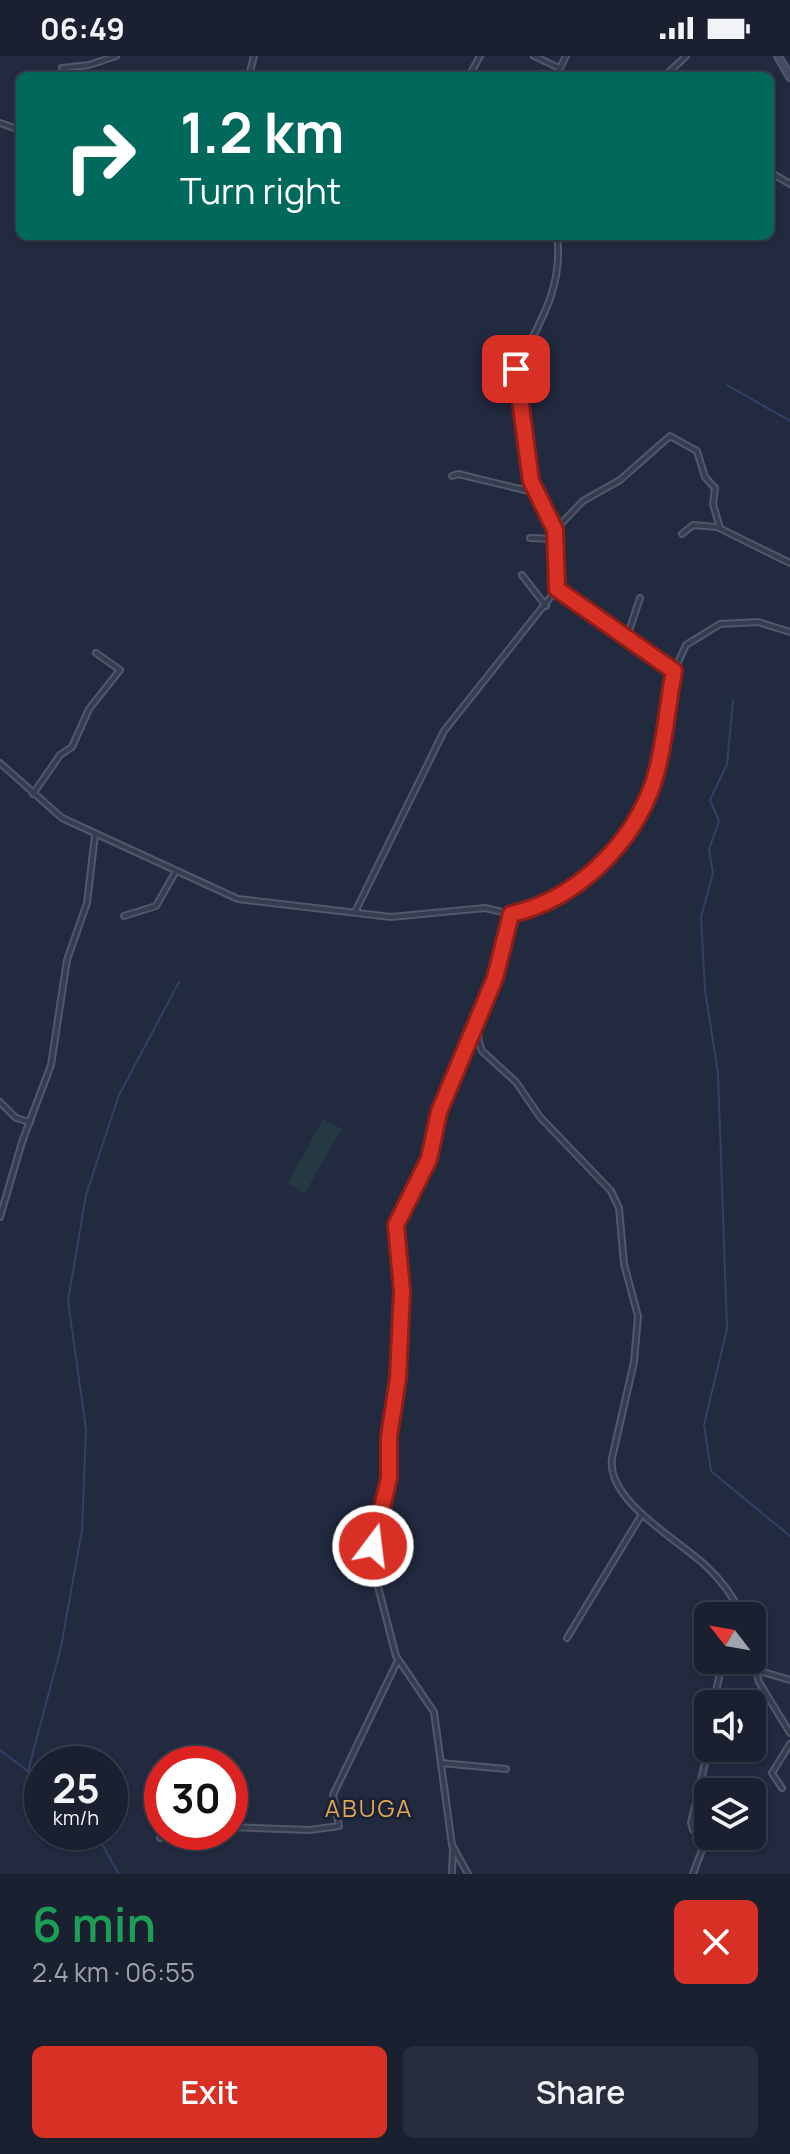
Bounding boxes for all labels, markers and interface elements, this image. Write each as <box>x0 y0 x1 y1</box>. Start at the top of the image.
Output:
text: 06:49 <box>40 8 125 49</box>
text: 1.2 km <box>180 93 344 170</box>
icon: right <box>48 104 152 208</box>
text: Turn right <box>180 166 341 215</box>
pin <box>482 335 550 403</box>
icon: arrive <box>494 347 538 391</box>
position arrow <box>331 1504 415 1588</box>
north arrow <box>694 1602 766 1674</box>
map controls <box>694 1602 766 1850</box>
button: sound <box>694 1690 766 1762</box>
speed limit sign: 30 <box>144 1746 248 1850</box>
text: 25 <box>52 1760 100 1815</box>
button: layers <box>694 1778 766 1850</box>
district label: ABUGA <box>325 1791 413 1824</box>
text: km/h <box>53 1804 99 1831</box>
text: 6 min <box>32 1891 156 1956</box>
button: close <box>674 1900 758 1984</box>
text: 2.4 km · 06:55 <box>32 1954 195 1990</box>
button: Exit <box>32 2046 387 2138</box>
button: Share <box>403 2046 758 2138</box>

